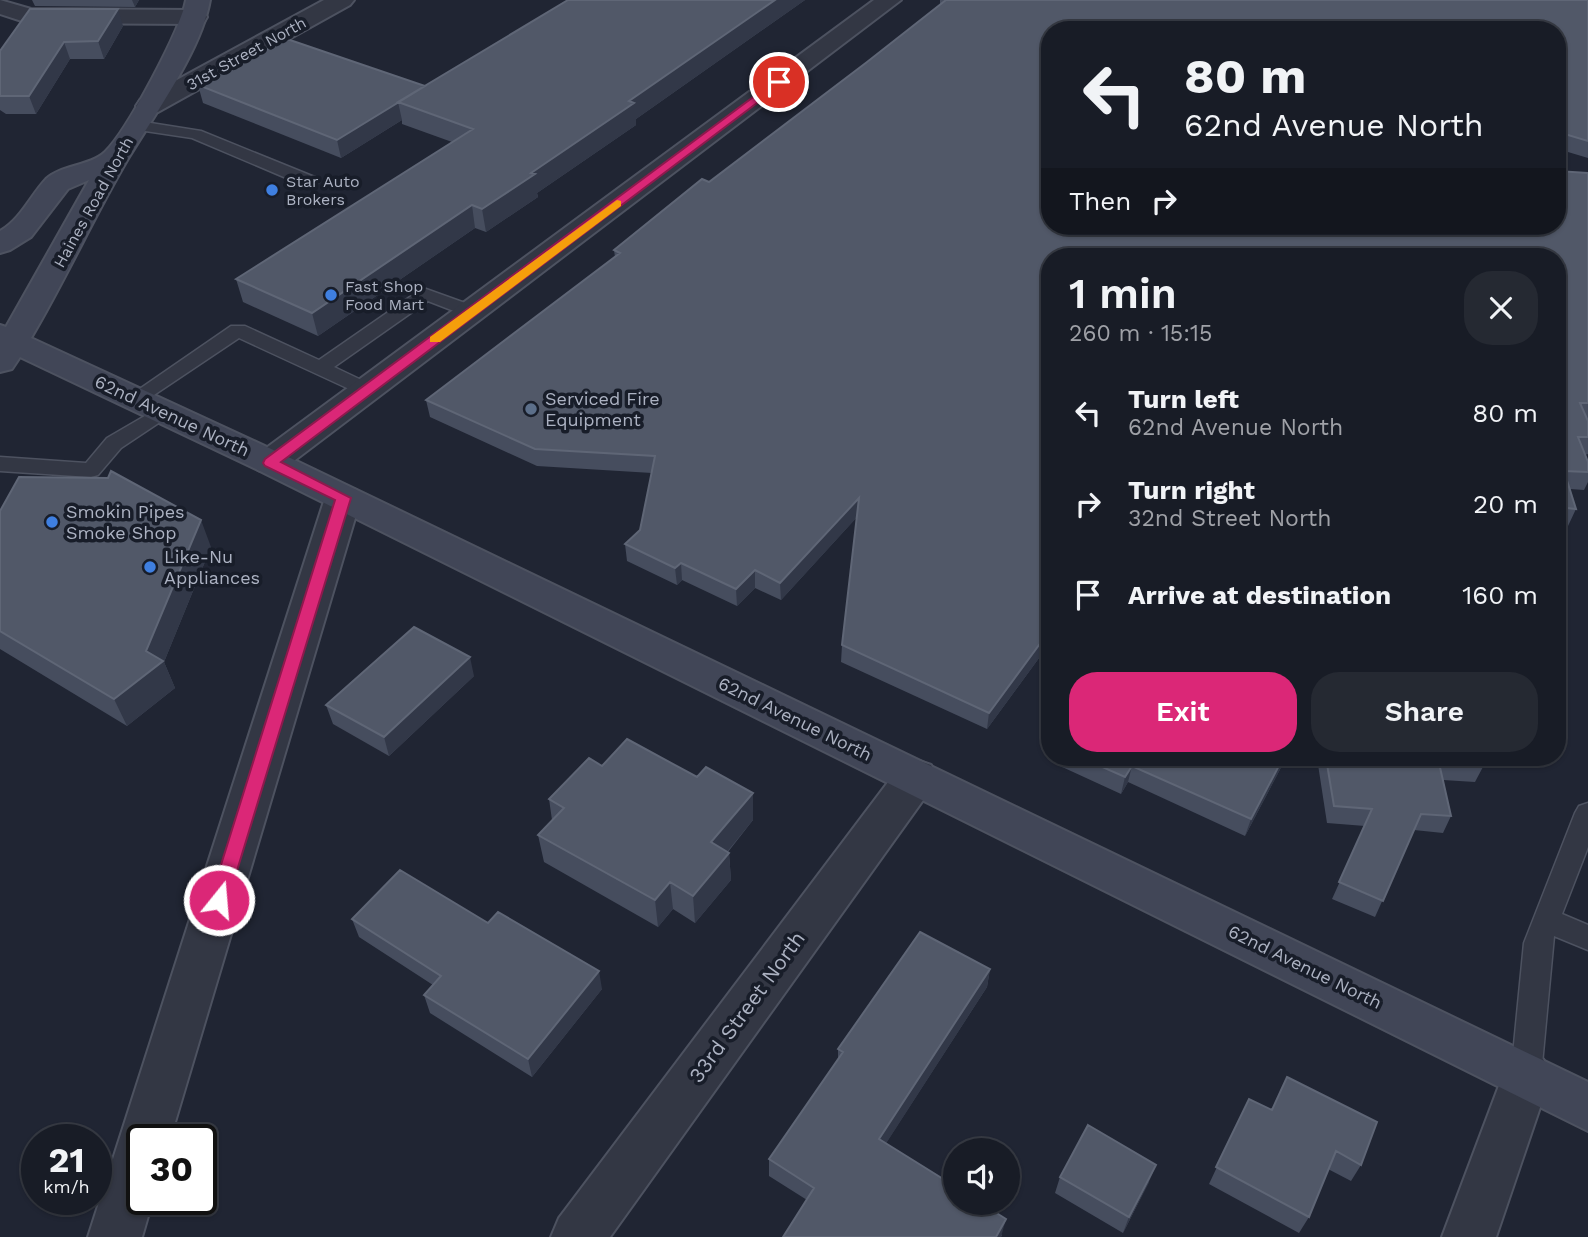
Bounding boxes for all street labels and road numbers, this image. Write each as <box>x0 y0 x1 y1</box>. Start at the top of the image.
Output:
street label: 31st Street North <box>183 13 309 94</box>
street label: Haines Road North <box>50 134 137 271</box>
street label: 62nd Avenue North <box>91 370 253 461</box>
street label: 62nd Avenue North <box>715 672 876 765</box>
street label: 62nd Avenue North <box>1225 920 1386 1013</box>
street label: 33rd Street North <box>683 926 810 1087</box>

